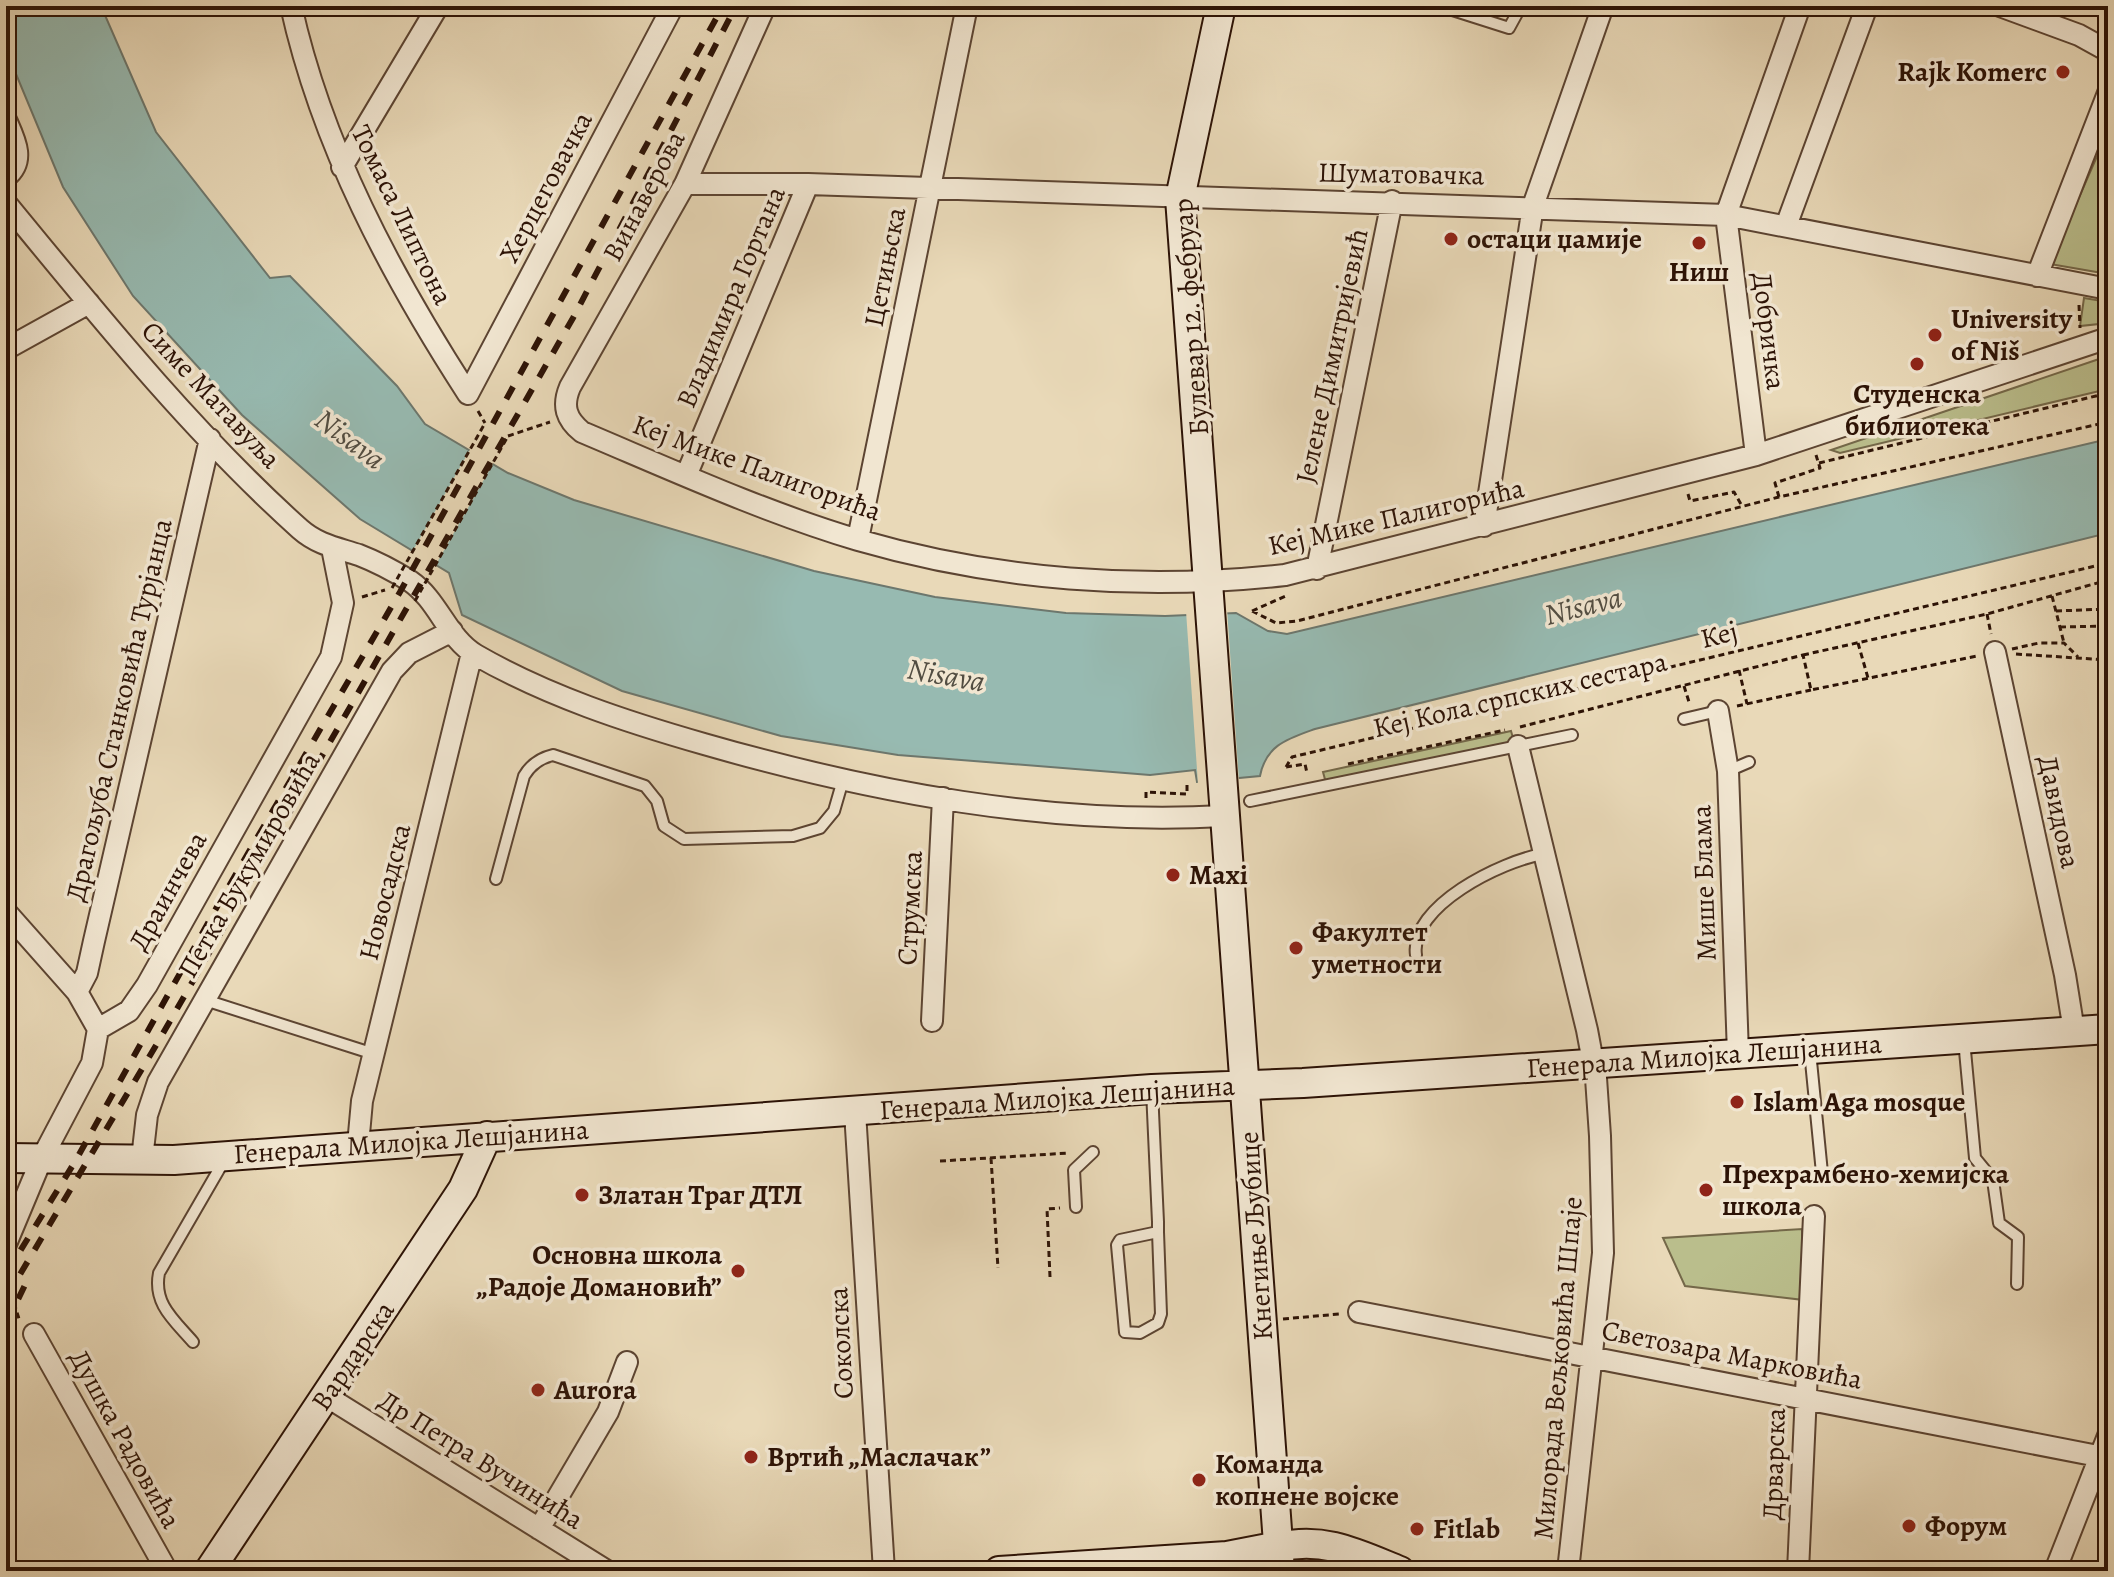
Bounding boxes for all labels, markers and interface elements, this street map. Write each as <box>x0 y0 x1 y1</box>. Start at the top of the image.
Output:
place label: Rajk Komerc <box>1897 53 2047 91</box>
marker: Rajk Komerc <box>2054 63 2072 81</box>
street label: Херцеговачка <box>490 105 602 269</box>
street label: Томаса Липтона <box>342 119 462 311</box>
street label: Винаверова <box>594 124 694 268</box>
street label: Шуматовачка <box>1317 154 1485 194</box>
street label: Владимира Гортана <box>667 180 795 414</box>
street label: Булевар 12. фебруар <box>1164 197 1218 437</box>
street label: Цетињска <box>855 204 915 330</box>
place label: остаци џамије <box>1467 220 1642 258</box>
street label: Јелене Димитријевић <box>1286 225 1378 487</box>
marker: остаци џамије <box>1442 230 1460 248</box>
marker: Ниш <box>1690 234 1708 252</box>
place label: Ниш <box>1669 253 1729 291</box>
street label: Добричка <box>1743 270 1795 392</box>
place label: University of Niš <box>1951 300 2073 370</box>
street label: Симе Матавуља <box>133 313 289 477</box>
marker: University of Niš <box>1926 326 1944 344</box>
marker: Студенска библиотека <box>1908 355 1926 373</box>
place label: Студенска библиотека <box>1845 375 1990 445</box>
water label: Nisava <box>307 399 393 479</box>
street label: Кеј Мике Палигорића <box>627 405 887 531</box>
street label: Кеј Мике Палигорића <box>1264 469 1528 565</box>
street label: Драгољуба Станковића Турјанца <box>56 515 182 905</box>
water label: Nisava <box>1540 577 1626 635</box>
street label: Кеј <box>1697 612 1741 658</box>
street label: Кеј Кола српских сестара <box>1369 643 1671 747</box>
water label: Nisava <box>904 649 988 702</box>
street label: Петка Букумировића <box>169 745 329 985</box>
street label: Давидова <box>2028 752 2090 872</box>
street label: Мише Блама <box>1682 804 1726 962</box>
street label: Новосадска <box>350 820 420 964</box>
street label: Драинчева <box>120 825 216 957</box>
street label: Струмска <box>888 850 932 966</box>
place label: Maxi <box>1189 856 1248 894</box>
marker: Maxi <box>1164 866 1182 884</box>
place label: Факултет уметности <box>1311 913 1442 983</box>
marker: Факултет уметности <box>1287 939 1305 957</box>
street label: Генерала Милојка Лешјанина <box>1525 1025 1883 1087</box>
street label: Генерала Милојка Лешјанина <box>878 1067 1236 1129</box>
place label: Islam Aga mosque <box>1753 1083 1966 1121</box>
marker: Islam Aga mosque <box>1728 1093 1746 1111</box>
street label: Генерала Милојка Лешјанина <box>232 1111 590 1173</box>
street label: Кнегиње Љубице <box>1230 1130 1282 1342</box>
place label: Прехрамбено-хемијска школа <box>1722 1155 2010 1225</box>
place label: Златан Траг ДТЛ <box>598 1176 803 1214</box>
marker: Прехрамбено-хемијска школа <box>1697 1181 1715 1199</box>
marker: Златан Траг ДТЛ <box>573 1186 591 1204</box>
street label: Милорада Вељковића Шпаје <box>1524 1195 1592 1541</box>
place label: Основна школа „Радоје Домановић” <box>476 1236 723 1306</box>
marker: Основна школа „Радоје Домановић” <box>729 1262 747 1280</box>
street label: Соколска <box>819 1286 863 1400</box>
street label: Вардарска <box>302 1294 404 1418</box>
street label: Светозара Марковића <box>1599 1311 1866 1399</box>
street label: Душка Радовића <box>60 1343 190 1535</box>
place label: Aurora <box>553 1371 637 1409</box>
marker: Aurora <box>529 1381 547 1399</box>
street label: Др Петра Вучинића <box>371 1382 591 1539</box>
street label: Дрварска <box>1753 1407 1795 1521</box>
place label: Вртић „Маслачак” <box>767 1438 991 1476</box>
place label: Команда копнене војске <box>1215 1445 1399 1515</box>
marker: Вртић „Маслачак” <box>742 1448 760 1466</box>
marker: Команда копнене војске <box>1190 1471 1208 1489</box>
place label: Форум <box>1925 1507 2007 1545</box>
place label: Fitlab <box>1433 1510 1500 1548</box>
marker: Форум <box>1900 1517 1918 1535</box>
marker: Fitlab <box>1408 1520 1426 1538</box>

